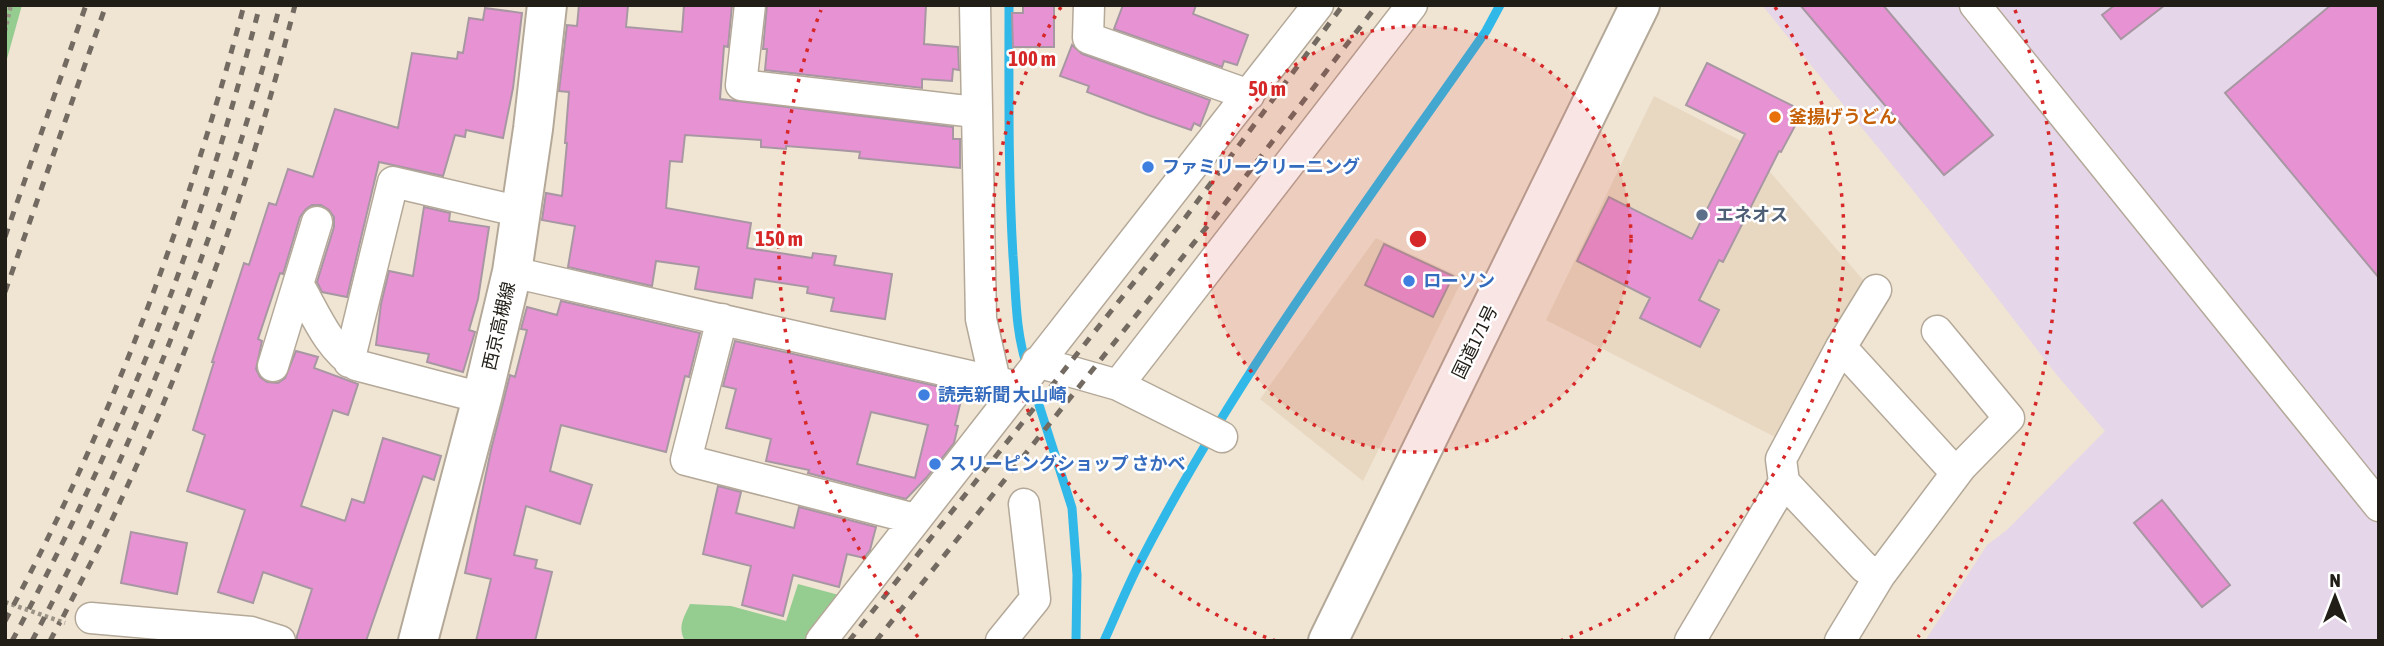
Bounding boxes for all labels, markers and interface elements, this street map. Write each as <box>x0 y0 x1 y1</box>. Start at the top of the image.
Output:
text: 100 m <box>1008 46 1056 70</box>
text: 50 m <box>1248 76 1286 100</box>
place label: 釜揚げうどん <box>1789 106 1897 127</box>
marker: 釜揚げうどん <box>1767 109 1783 125</box>
place label: ファミリークリーニング <box>1162 156 1360 177</box>
marker: ファミリークリーニング <box>1140 159 1156 175</box>
place label: エネオス <box>1716 204 1788 225</box>
marker: エネオス <box>1694 207 1710 223</box>
text: 150 m <box>755 226 803 250</box>
centre of rings <box>1406 227 1430 251</box>
place label: ローソン <box>1423 270 1495 291</box>
marker: ローソン <box>1401 273 1417 289</box>
street label: 西京高槻線 <box>478 280 519 372</box>
street label: 国道171号 <box>1448 302 1501 382</box>
place label: 読売新聞 大山崎 <box>938 384 1066 405</box>
marker: 読売新聞 大山崎 <box>916 387 932 403</box>
place label: スリーピングショップ さかべ <box>949 453 1185 474</box>
marker: スリーピングショップ さかべ <box>927 456 943 472</box>
north arrow <box>2300 562 2370 632</box>
text: N <box>2329 569 2341 591</box>

